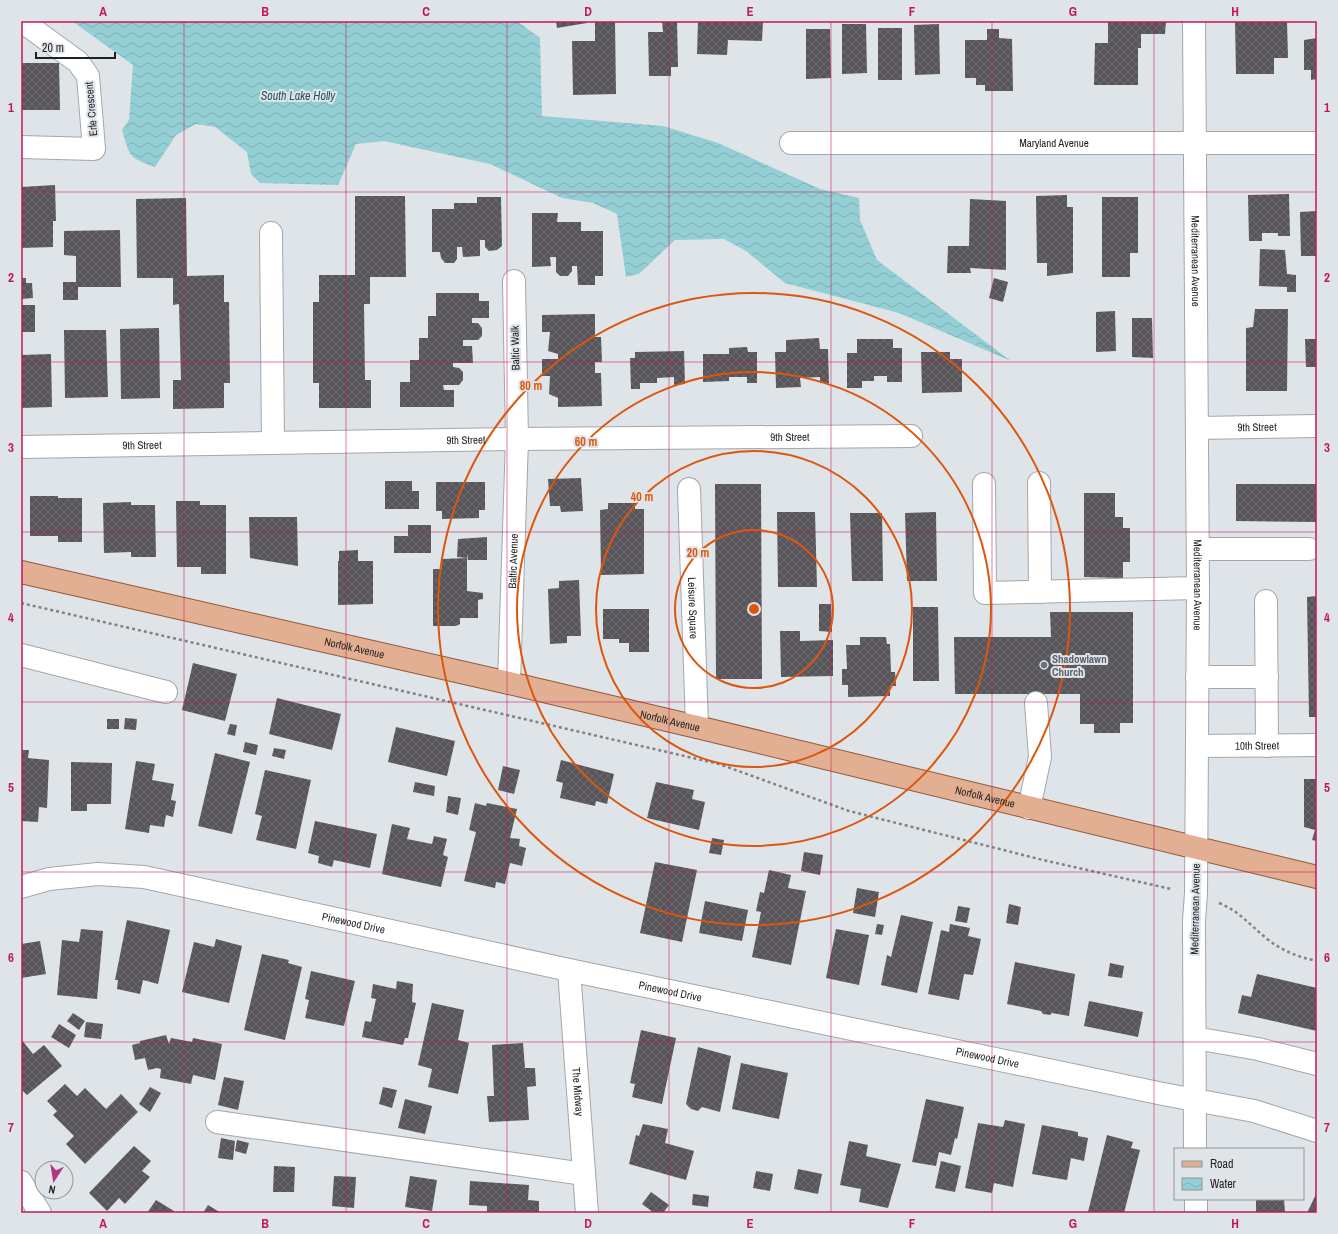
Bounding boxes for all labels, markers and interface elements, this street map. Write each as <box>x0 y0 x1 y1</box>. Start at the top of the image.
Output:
text: A <box>99 3 107 20</box>
text: B <box>261 3 269 20</box>
text: C <box>422 3 430 20</box>
text: D <box>584 3 592 20</box>
text: E <box>746 3 754 20</box>
text: F <box>909 3 916 20</box>
text: G <box>1069 3 1077 20</box>
text: H <box>1231 3 1239 20</box>
scale bar <box>36 34 115 60</box>
text: 20 m <box>42 40 64 56</box>
street label: Erle Crescent <box>82 81 100 137</box>
water label: South Lake Holly <box>261 88 336 104</box>
text: 1 <box>8 99 14 116</box>
text: 1 <box>1324 99 1330 116</box>
street label: Maryland Avenue <box>1019 136 1089 150</box>
street label: Mediterranean Avenue <box>1188 215 1203 307</box>
text: 2 <box>8 269 14 286</box>
text: 2 <box>1324 269 1330 286</box>
street label: Baltic Walk <box>508 325 522 371</box>
text: 80 m <box>520 378 542 394</box>
street label: 9th Street <box>1237 420 1277 434</box>
street label: 9th Street <box>770 430 810 444</box>
street label: 9th Street <box>446 433 486 447</box>
text: 60 m <box>575 434 597 450</box>
street label: 9th Street <box>122 438 162 452</box>
text: 3 <box>8 439 14 456</box>
text: 3 <box>1324 439 1330 456</box>
text: 40 m <box>631 489 653 505</box>
street label: Baltic Avenue <box>505 533 521 589</box>
street label: Mediterranean Avenue <box>1191 539 1205 631</box>
text: 20 m <box>687 545 709 561</box>
street label: Leisure Square <box>685 577 701 639</box>
centre of rings <box>747 602 761 616</box>
text: 4 <box>8 609 14 626</box>
text: 4 <box>1324 609 1330 626</box>
street label: Norfolk Avenue <box>323 634 386 661</box>
place label: Shadowlawn Church <box>1052 652 1107 679</box>
marker: Shadowlawn Church <box>1039 660 1049 670</box>
street label: Norfolk Avenue <box>639 707 702 735</box>
street label: 10th Street <box>1235 738 1280 753</box>
text: 5 <box>8 779 14 796</box>
text: 5 <box>1324 779 1330 796</box>
street label: Norfolk Avenue <box>954 783 1017 811</box>
street label: Mediterranean Avenue <box>1187 863 1203 955</box>
street label: Pinewood Drive <box>321 909 386 937</box>
text: 6 <box>8 949 14 966</box>
text: 6 <box>1324 949 1330 966</box>
street label: Pinewood Drive <box>637 978 703 1005</box>
street label: Pinewood Drive <box>955 1044 1020 1071</box>
street label: The Midway <box>569 1067 587 1117</box>
text: 7 <box>8 1119 14 1136</box>
text: 7 <box>1324 1119 1330 1136</box>
legend <box>1174 1148 1304 1200</box>
text: Road <box>1210 1156 1234 1172</box>
north arrow <box>34 1160 74 1200</box>
text: Water <box>1210 1176 1237 1192</box>
text: N <box>47 1182 57 1197</box>
text: A <box>99 1215 107 1232</box>
text: B <box>261 1215 269 1232</box>
text: C <box>422 1215 430 1232</box>
text: D <box>584 1215 592 1232</box>
text: E <box>746 1215 754 1232</box>
text: F <box>909 1215 916 1232</box>
text: G <box>1069 1215 1077 1232</box>
text: H <box>1231 1215 1239 1232</box>

